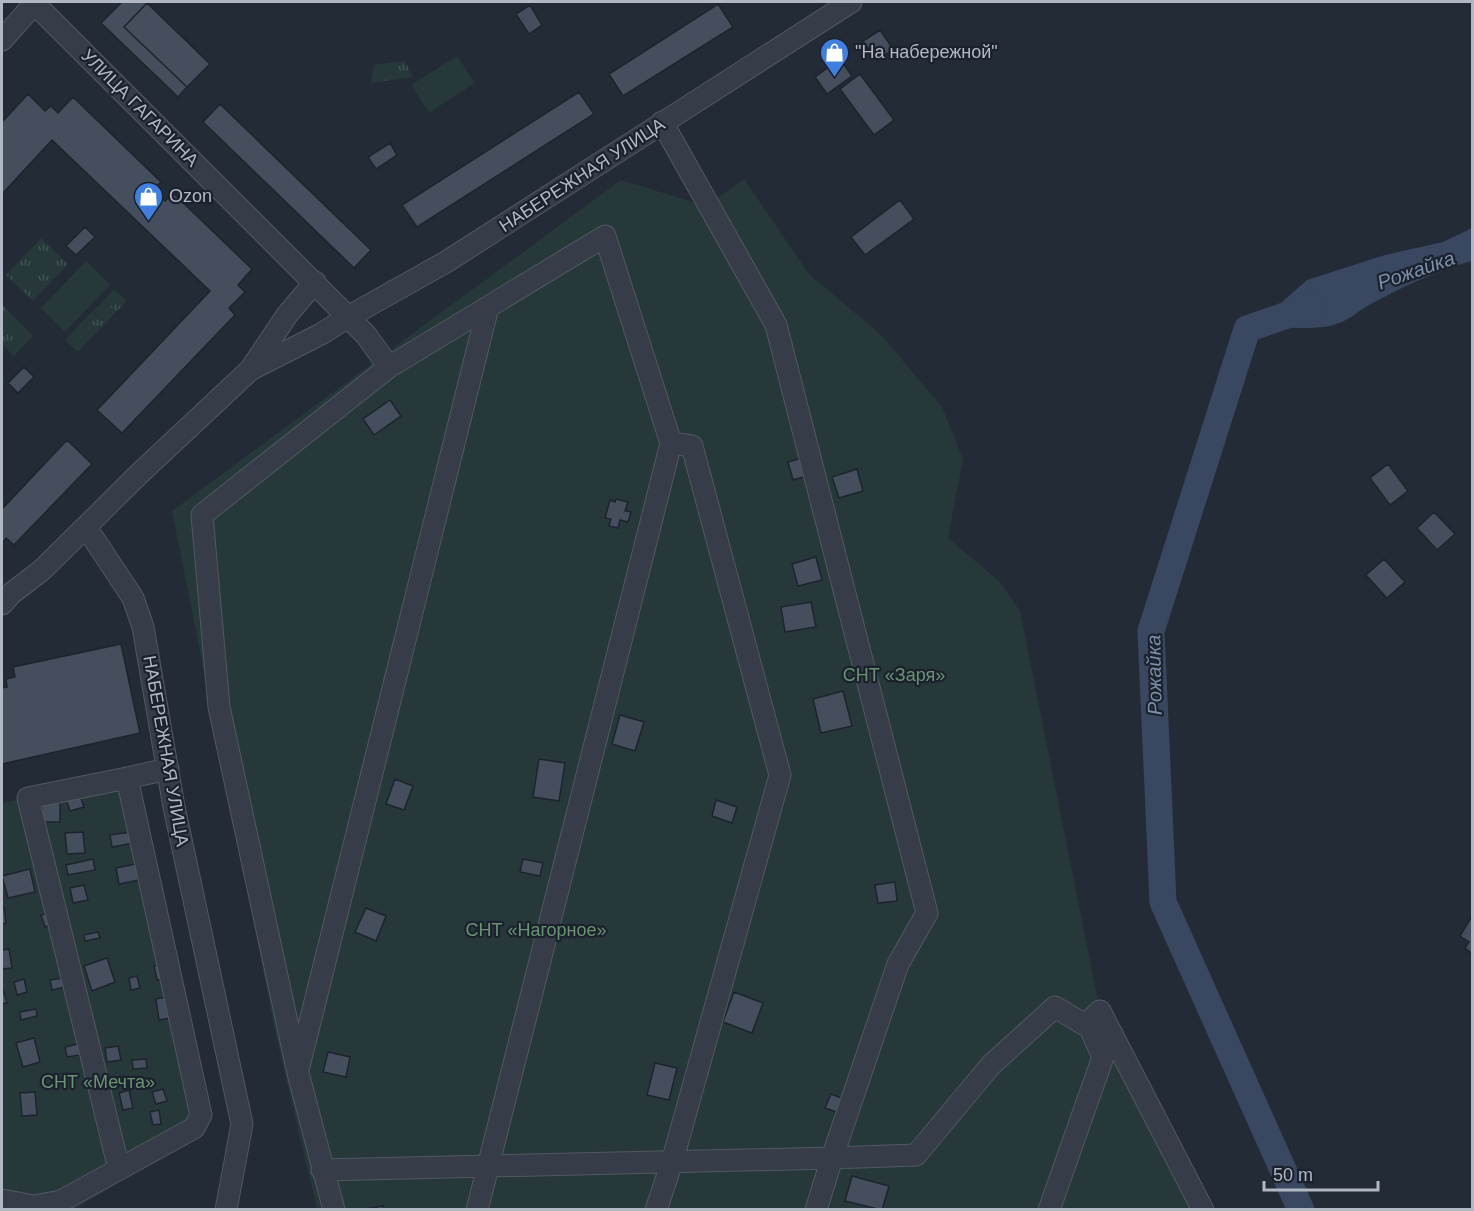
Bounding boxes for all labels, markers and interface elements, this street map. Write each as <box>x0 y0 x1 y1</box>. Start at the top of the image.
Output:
shop icon: "На набережной" <box>818 36 850 78</box>
place label: "На набережной" <box>855 42 998 62</box>
street label: УЛИЦА ГАГАРИНА <box>77 45 203 171</box>
street label: НАБЕРЕЖНАЯ УЛИЦА <box>495 114 669 236</box>
shop icon: Ozon <box>132 180 164 222</box>
place label: Ozon <box>169 186 212 206</box>
water label: Рожайка <box>1374 247 1458 293</box>
water label: Рожайка <box>1142 635 1166 715</box>
street label: НАБЕРЕЖНАЯ УЛИЦА <box>139 654 193 848</box>
park label: СНТ «Заря» <box>843 665 945 685</box>
park label: СНТ «Нагорное» <box>465 920 607 940</box>
park label: СНТ «Мечта» <box>41 1072 155 1092</box>
scale bar <box>1264 1154 1378 1192</box>
text: 50 m <box>1273 1165 1313 1185</box>

